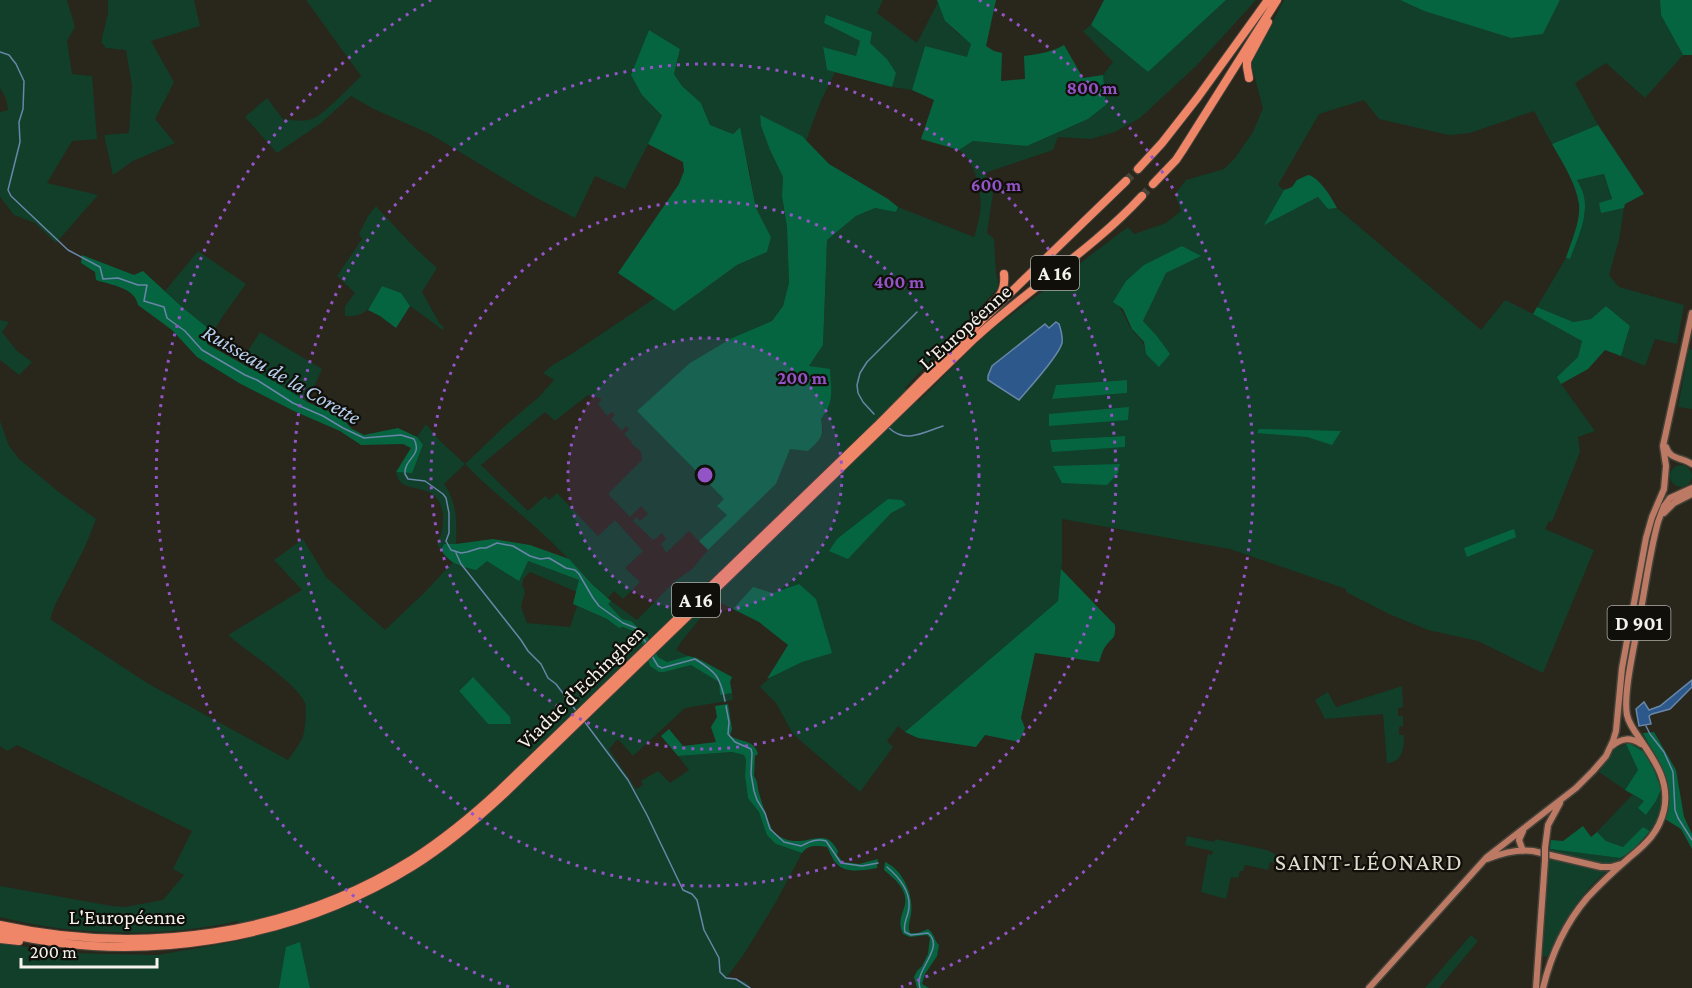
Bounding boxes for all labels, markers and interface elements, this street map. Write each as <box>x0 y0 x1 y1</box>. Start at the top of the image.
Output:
text: 800 m <box>1066 78 1118 98</box>
text: 600 m <box>971 175 1022 195</box>
road number: A 16 <box>1031 256 1079 290</box>
text: 400 m <box>874 272 925 292</box>
street label: L'Européenne <box>914 279 1016 375</box>
water label: Ruisseau de la Corette <box>198 319 366 430</box>
text: 200 m <box>777 368 828 388</box>
centre of rings <box>695 465 715 485</box>
road number: A 16 <box>672 583 720 617</box>
road number: D 901 <box>1608 606 1670 640</box>
street label: Viaduc d'Echinghen <box>512 620 650 754</box>
district label: SAINT-LÉONARD <box>1275 848 1463 875</box>
street label: L'Européenne <box>69 905 185 929</box>
scale bar <box>21 931 158 969</box>
text: 200 m <box>30 942 77 962</box>

